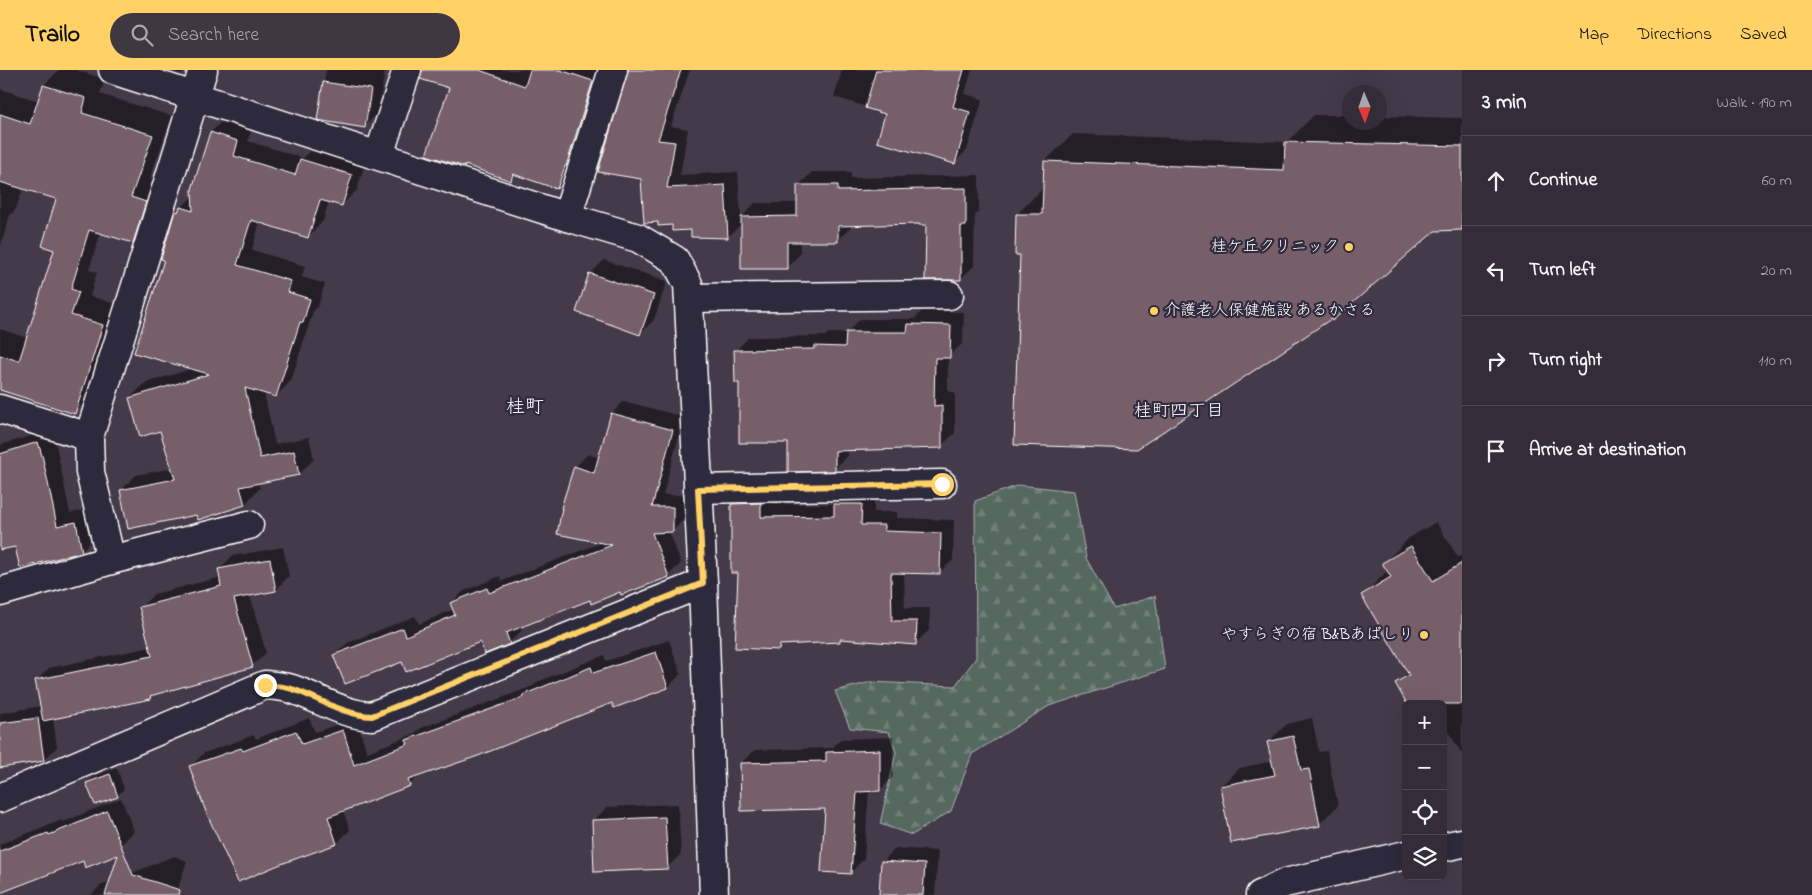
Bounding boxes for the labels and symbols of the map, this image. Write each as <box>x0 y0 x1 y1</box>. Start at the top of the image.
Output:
north arrow <box>1342 85 1387 130</box>
place label: 桂ケ丘クリニック <box>1211 235 1339 259</box>
marker: 桂ケ丘クリニック <box>1343 241 1355 253</box>
place label: 介護老人保健施設 あるかさる <box>1164 299 1376 323</box>
marker: 介護老人保健施設 あるかさる <box>1148 305 1160 317</box>
district label: 桂町 <box>506 394 544 421</box>
district label: 桂町四丁目 <box>1134 399 1224 425</box>
route start <box>931 473 954 496</box>
place label: やすらぎの宿 B&Bあばしり <box>1221 623 1414 647</box>
marker: やすらぎの宿 B&Bあばしり <box>1418 629 1430 641</box>
route end <box>254 674 277 697</box>

